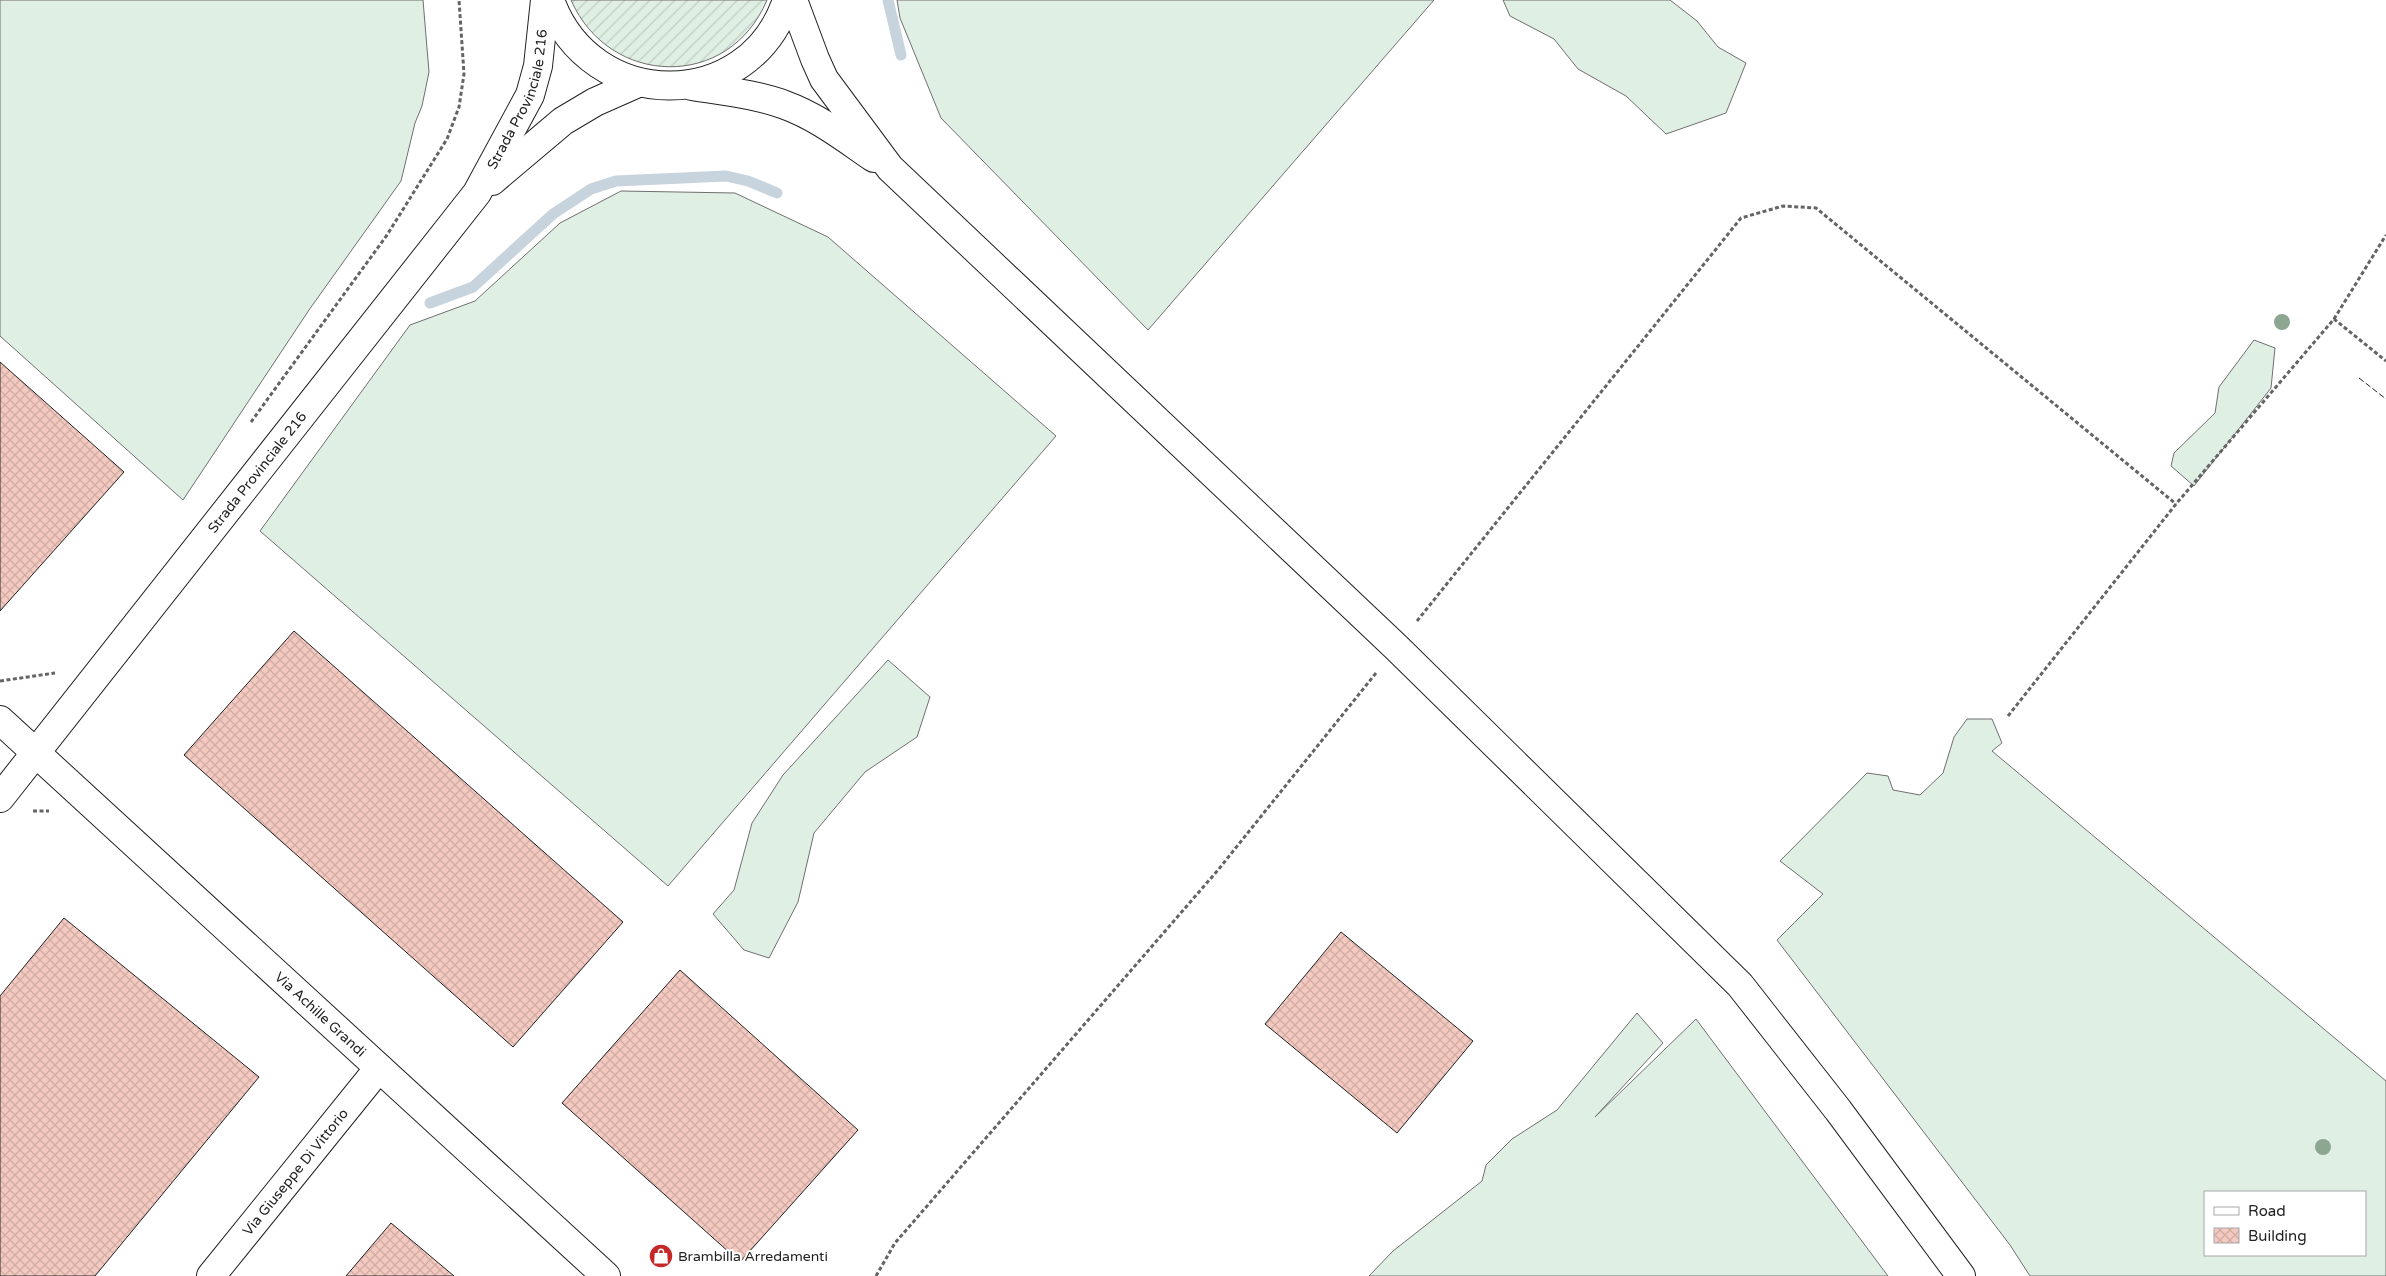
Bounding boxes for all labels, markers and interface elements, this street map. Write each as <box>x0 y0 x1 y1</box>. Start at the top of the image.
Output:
street label: Strada Provinciale 216 <box>483 28 550 172</box>
street label: Strada Provinciale 216 <box>204 408 310 536</box>
street label: Via Achille Grandi <box>271 968 370 1060</box>
street label: Via Giuseppe Di Vittorio <box>239 1105 352 1239</box>
legend <box>2204 1191 2366 1256</box>
text: Road <box>2248 1202 2286 1220</box>
text: Building <box>2248 1227 2307 1245</box>
shop icon: Brambilla Arredamenti <box>648 1243 674 1269</box>
place label: Brambilla Arredamenti <box>678 1248 828 1265</box>

